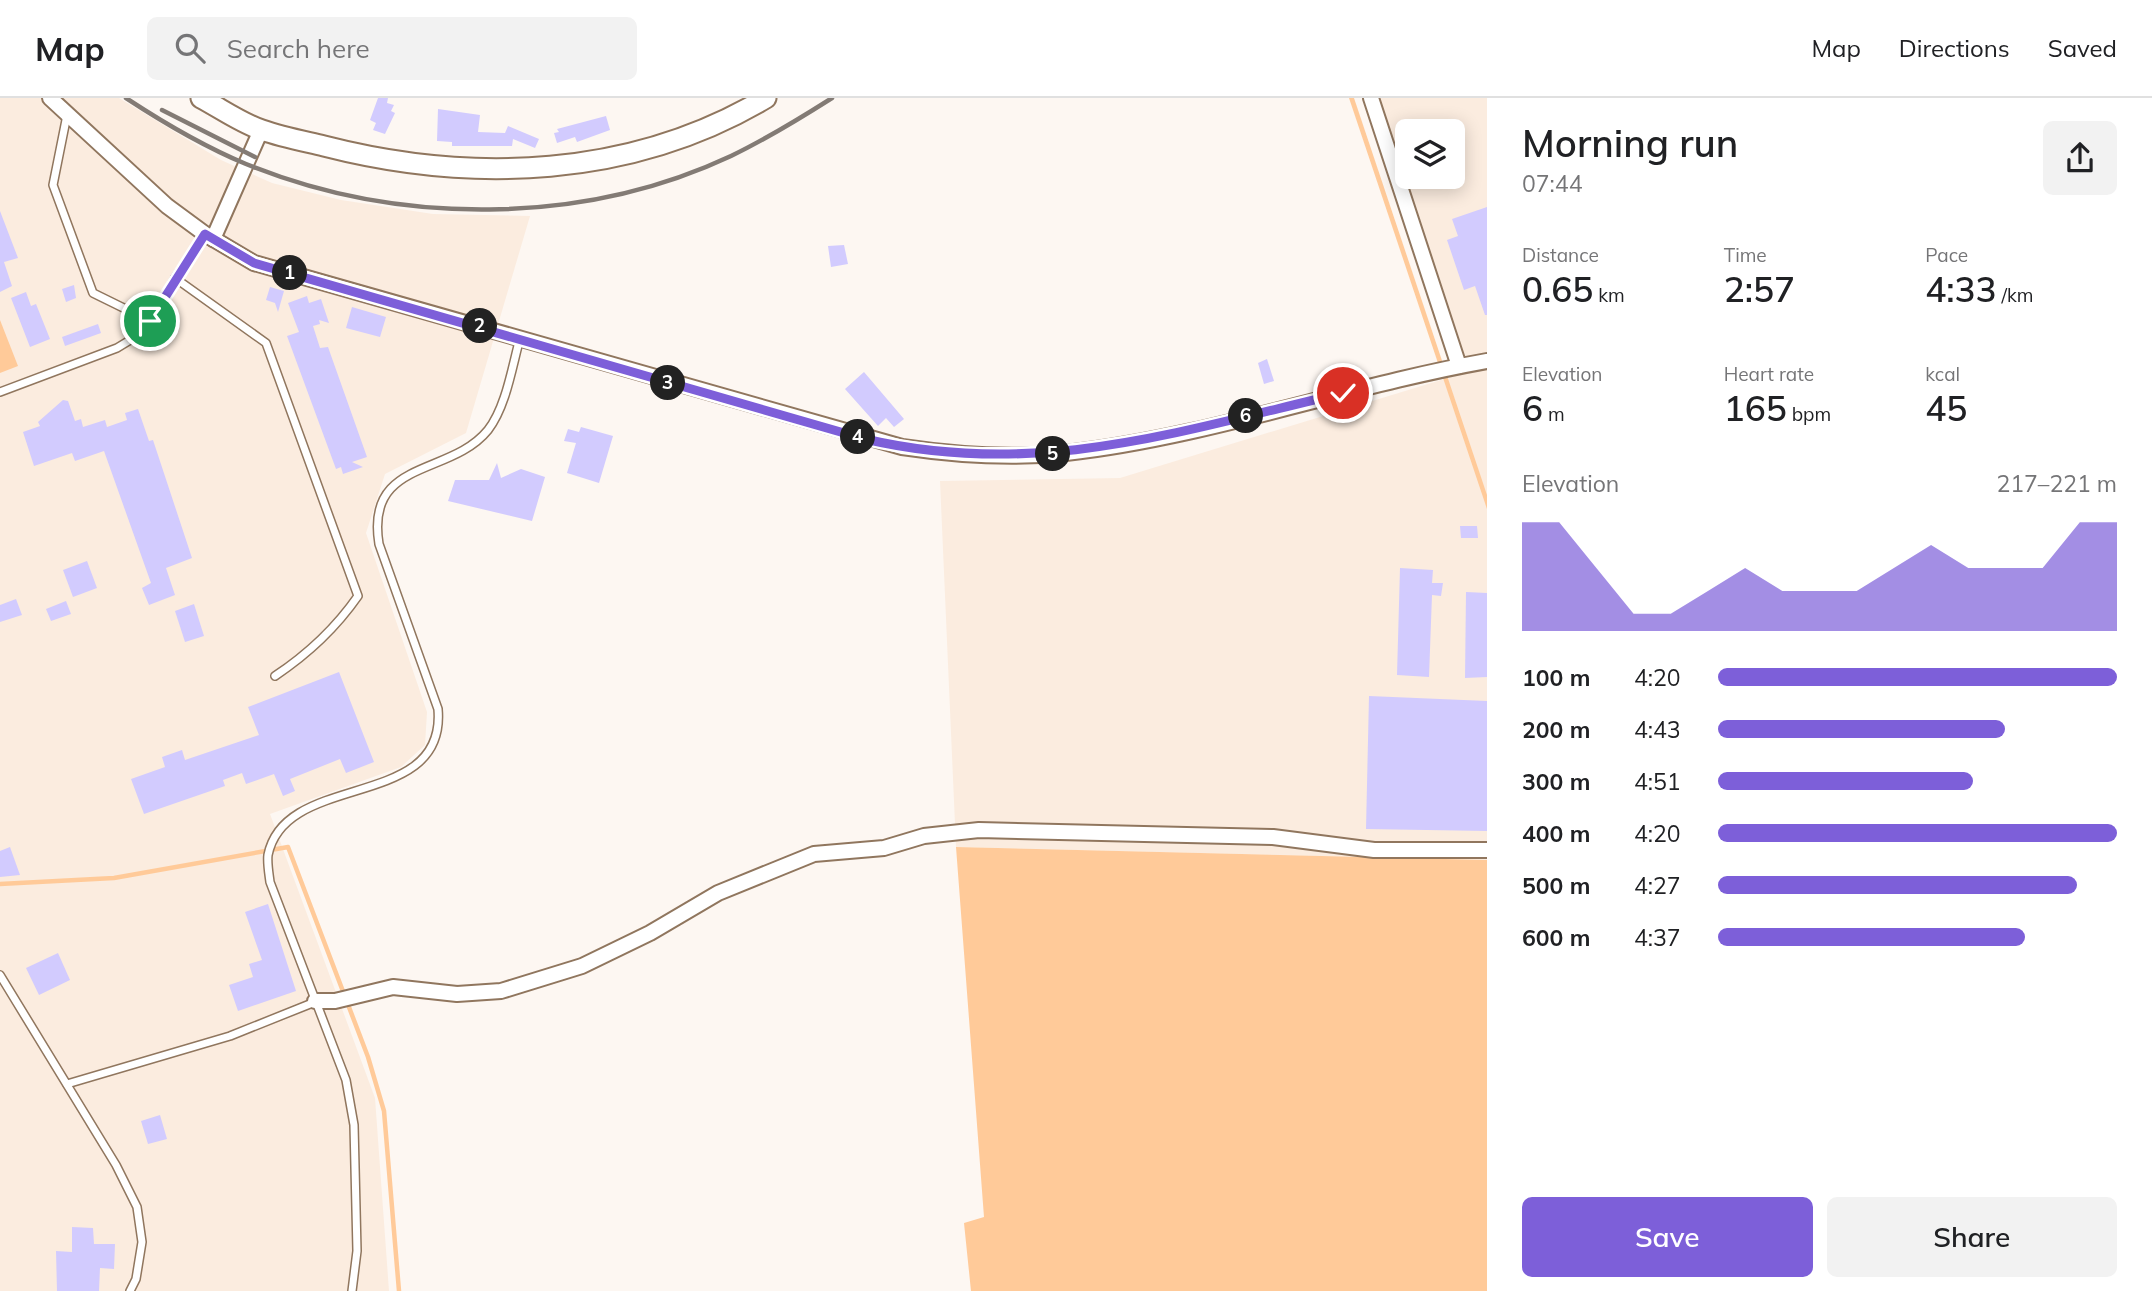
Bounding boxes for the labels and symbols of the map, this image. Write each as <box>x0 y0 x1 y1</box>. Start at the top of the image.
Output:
pin: 1 <box>272 256 308 290</box>
pin <box>120 291 180 351</box>
pin: 2 <box>462 308 498 344</box>
pin <box>1313 363 1373 423</box>
pin: 3 <box>650 366 686 400</box>
pin: 6 <box>1228 398 1264 434</box>
pin: 4 <box>840 420 876 454</box>
pin: 5 <box>1036 436 1070 472</box>

